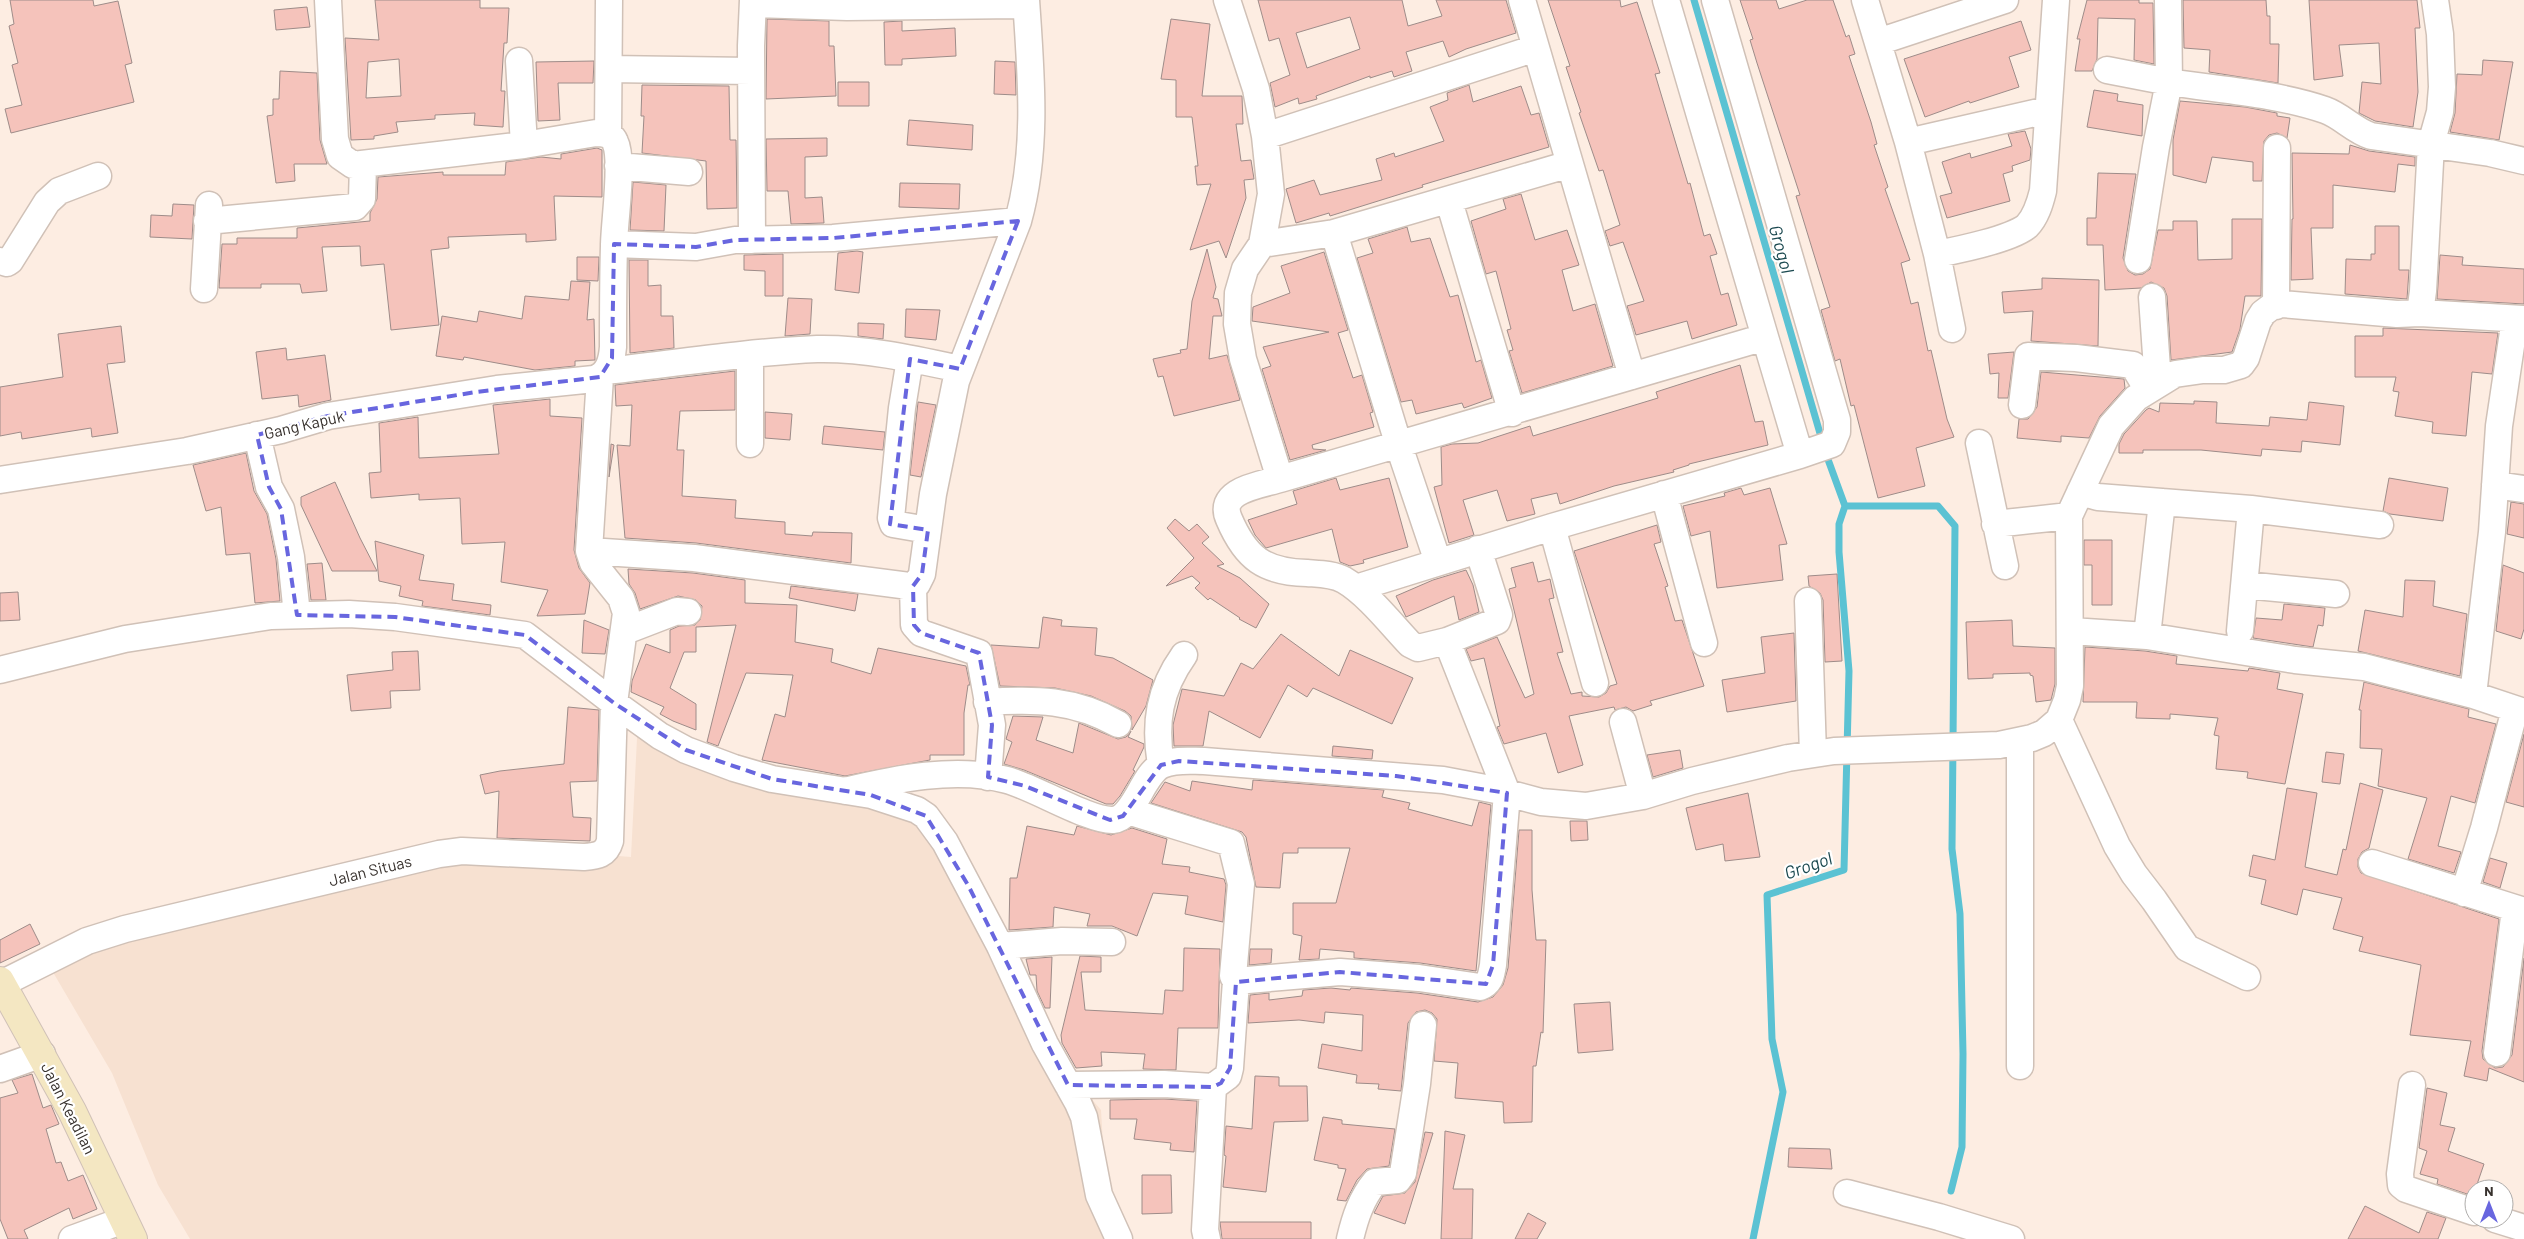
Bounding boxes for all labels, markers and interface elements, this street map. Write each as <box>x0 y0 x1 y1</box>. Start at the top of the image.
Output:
water label: Grogol <box>1765 222 1799 276</box>
street label: Gang Kapuk <box>262 406 346 442</box>
water label: Grogol <box>1781 847 1835 883</box>
street label: Jalan Situas <box>327 851 413 889</box>
street label: Jalan Keadilan <box>38 1059 100 1157</box>
north arrow <box>2464 1179 2514 1229</box>
text: N <box>2484 1182 2494 1199</box>

